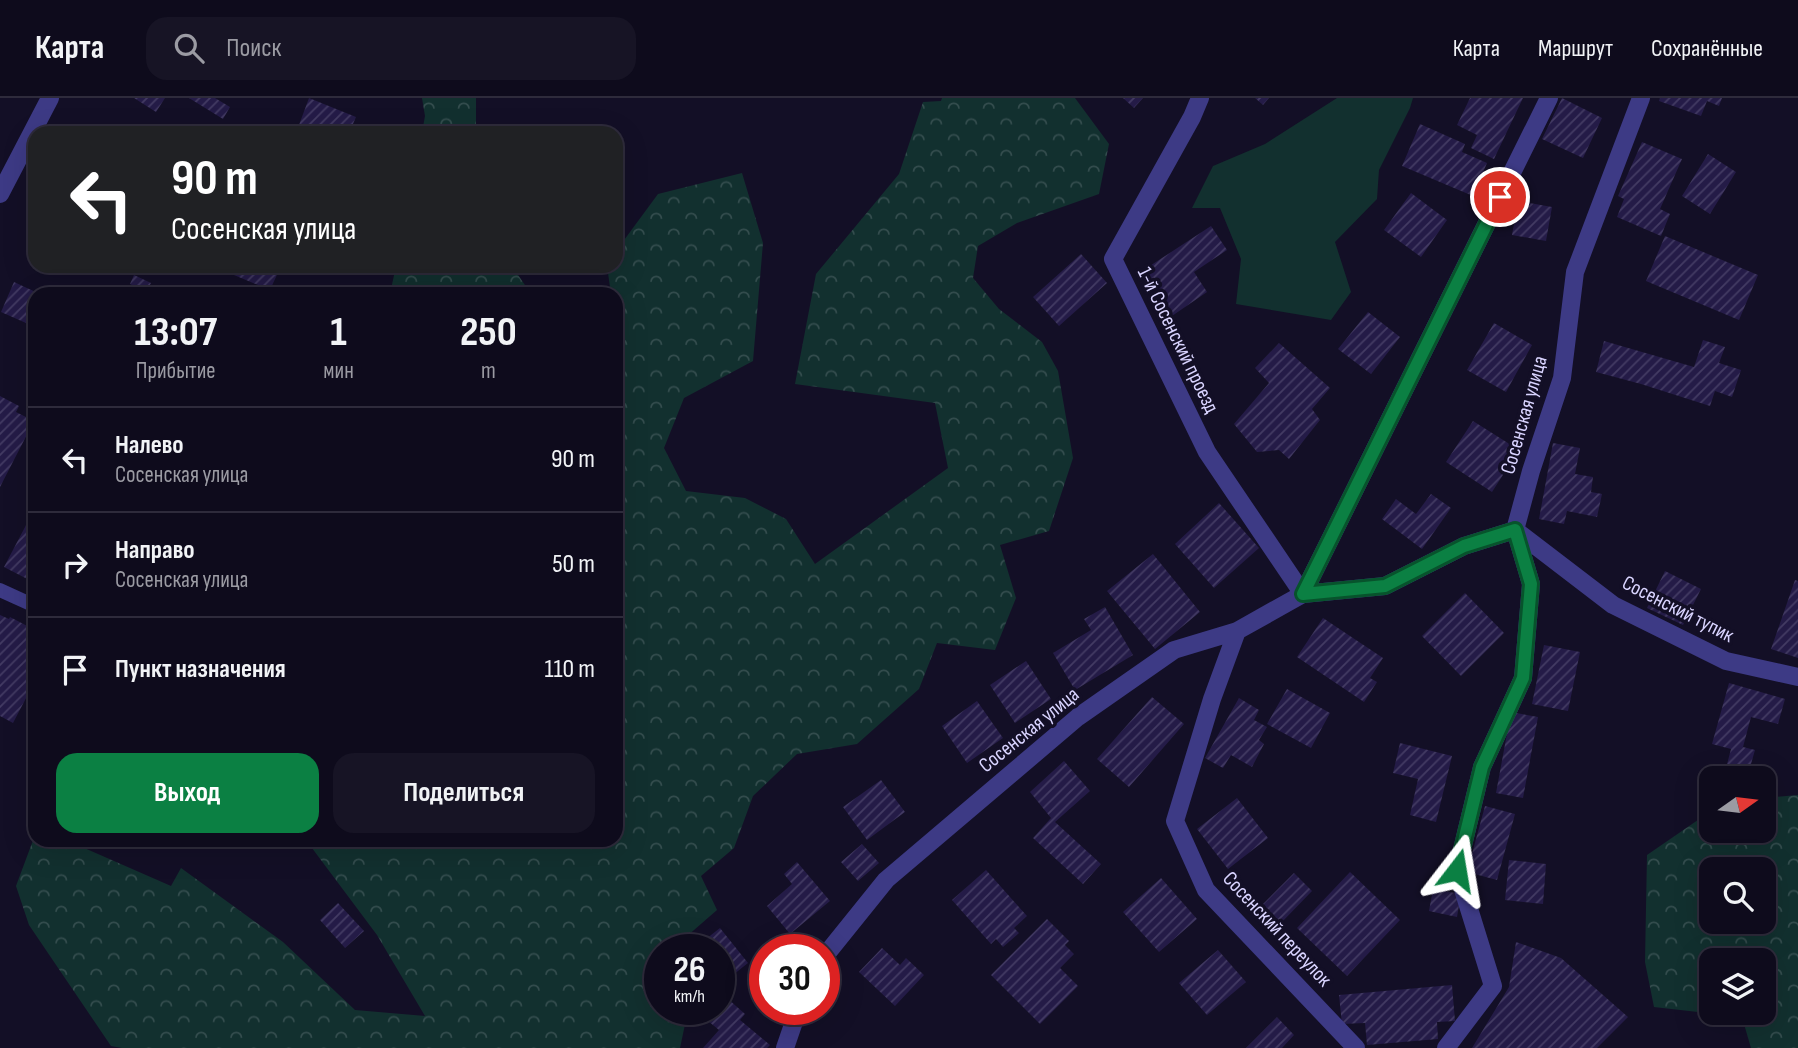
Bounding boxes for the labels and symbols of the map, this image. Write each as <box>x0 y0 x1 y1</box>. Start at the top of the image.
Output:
pin <box>1470 167 1530 227</box>
street label: 1-й Сосенский проезд <box>1132 263 1224 417</box>
street label: Сосенская улица <box>1495 353 1553 477</box>
street label: Сосенский тупик <box>1618 570 1738 648</box>
street label: Сосенская улица <box>974 682 1084 778</box>
north arrow <box>1699 766 1776 844</box>
position arrow <box>1420 833 1494 907</box>
street label: Сосенский переулок <box>1217 866 1337 992</box>
speed limit sign: 30 <box>749 934 840 1025</box>

